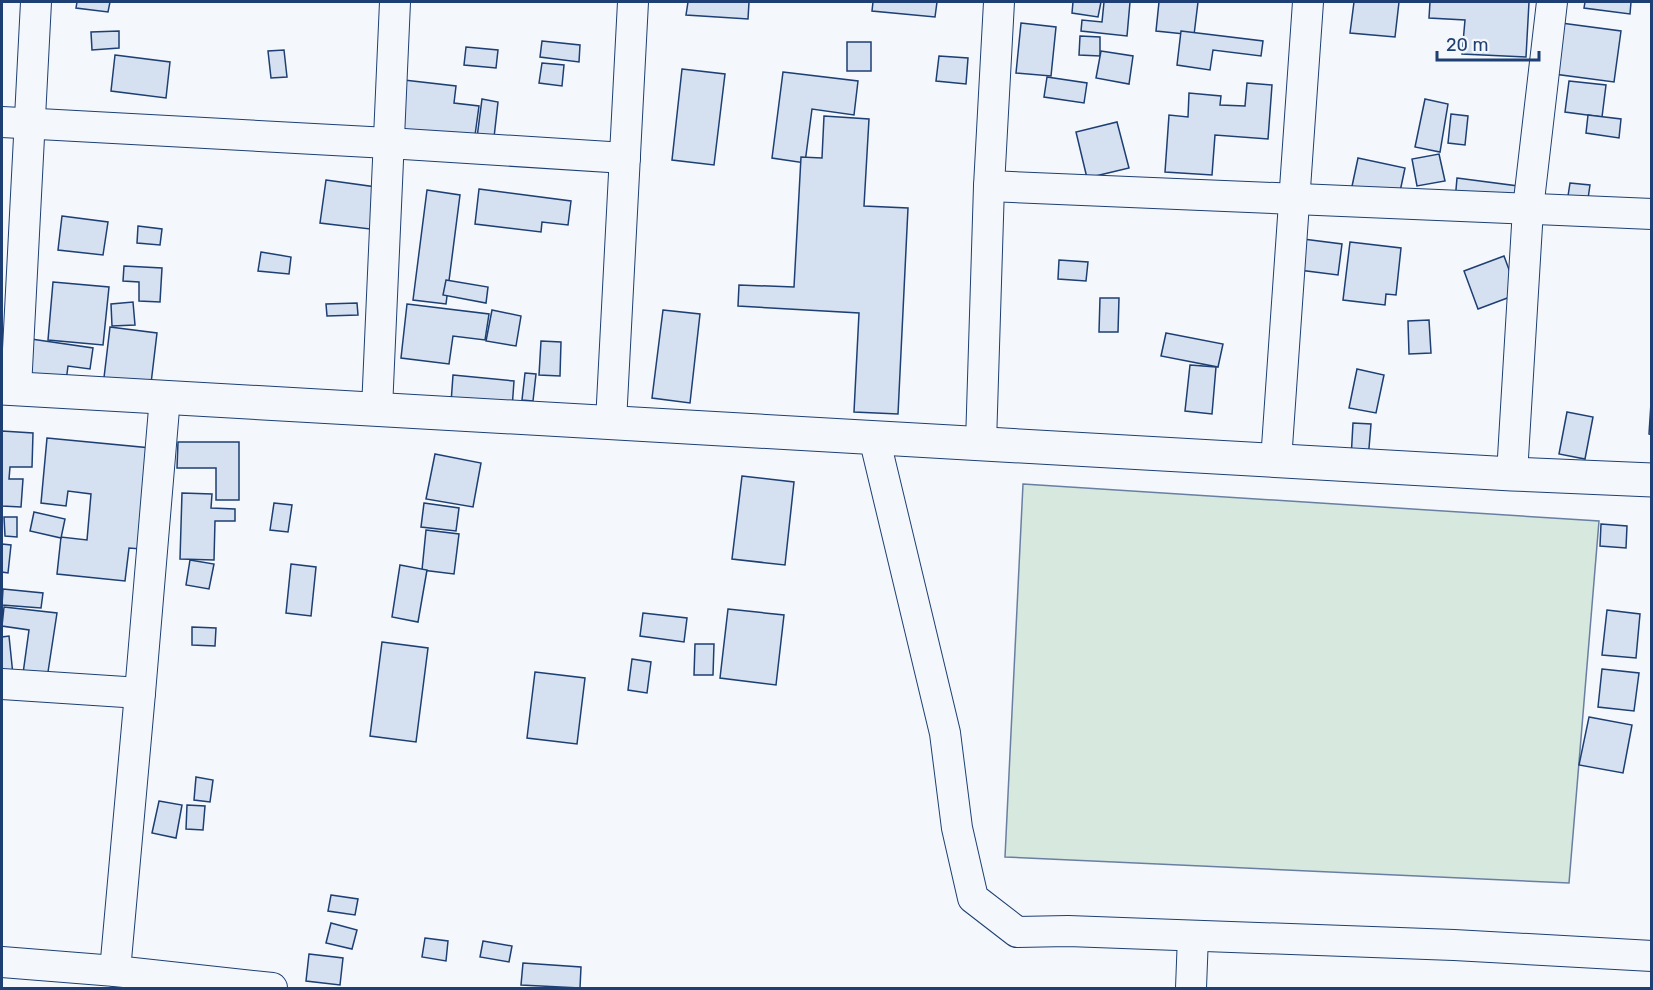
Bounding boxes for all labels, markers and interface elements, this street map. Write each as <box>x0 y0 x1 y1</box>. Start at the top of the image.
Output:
scale bar <box>1437 24 1539 62</box>
text: 20 m <box>1446 34 1488 56</box>

